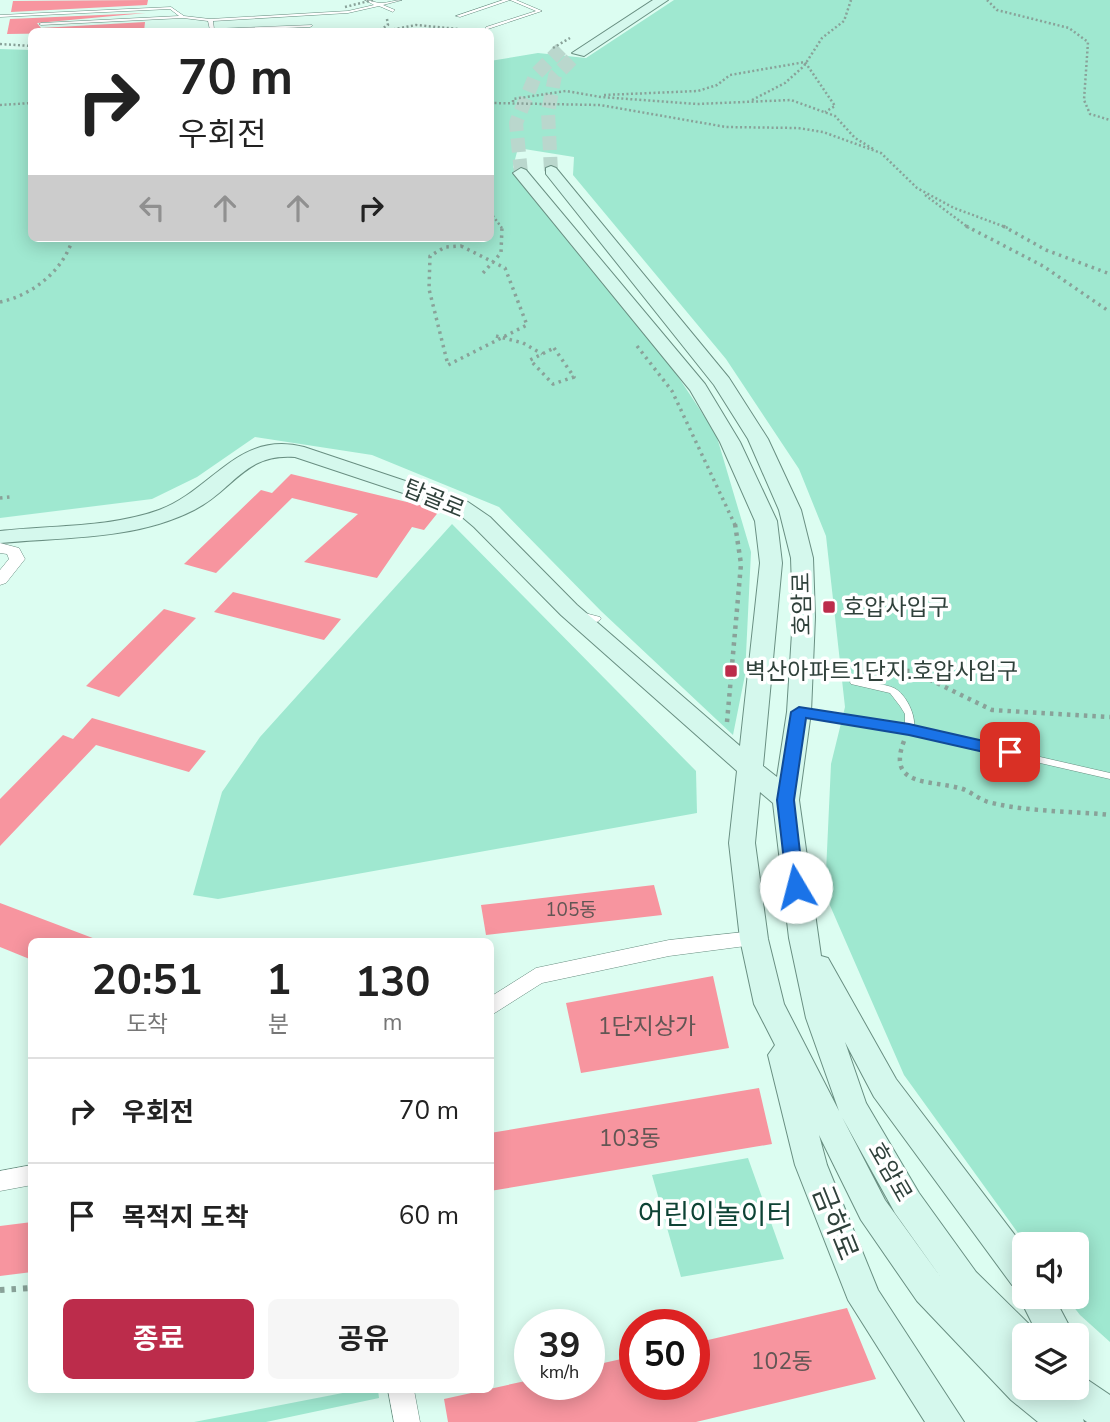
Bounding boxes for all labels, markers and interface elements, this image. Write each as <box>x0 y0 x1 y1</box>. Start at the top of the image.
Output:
text: 70 m <box>178 44 293 111</box>
icon: right <box>63 56 154 147</box>
text: 우회전 <box>178 113 266 156</box>
icon: left <box>133 189 171 227</box>
icon: ahead <box>206 189 244 227</box>
icon: ahead <box>279 189 317 227</box>
icon: right <box>352 189 390 227</box>
street label: 탑골로 <box>399 473 469 525</box>
street label: 호암로 <box>786 572 818 636</box>
place label: 호압사입구 <box>843 592 949 623</box>
marker: 호압사입구 <box>821 599 837 615</box>
place label: 벽산아파트1단지.호압사입구 <box>745 656 1018 687</box>
marker: 벽산아파트1단지.호압사입구 <box>723 663 739 679</box>
pin <box>980 722 1040 782</box>
icon: arrive <box>991 733 1029 771</box>
position arrow <box>759 850 833 924</box>
house number: 105동 <box>545 897 597 923</box>
text: 20:51 <box>91 952 203 1009</box>
text: 1 <box>266 952 291 1009</box>
text: 130 <box>355 954 430 1011</box>
text: m <box>383 1007 403 1038</box>
text: 도착 <box>126 1009 168 1040</box>
text: 분 <box>268 1009 289 1040</box>
house number: 1단지상가 <box>598 1011 696 1042</box>
icon: right <box>63 1092 101 1130</box>
text: 70 m <box>399 1093 459 1128</box>
text: 우회전 <box>122 1095 194 1130</box>
house number: 103동 <box>599 1123 661 1154</box>
street label: 호암로 <box>861 1137 919 1207</box>
street label: 금하로 <box>803 1180 867 1266</box>
park label: 어린이놀이터 <box>638 1196 792 1234</box>
icon: arrive <box>63 1197 101 1235</box>
text: 60 m <box>399 1198 459 1233</box>
text: 목적지 도착 <box>122 1200 249 1235</box>
map controls <box>1012 1232 1089 1400</box>
button: sound <box>1012 1232 1089 1309</box>
button: 종료 <box>63 1299 254 1379</box>
button: 공유 <box>268 1299 459 1379</box>
speed limit sign: 50 <box>619 1309 710 1400</box>
text: 39 <box>538 1322 581 1369</box>
button: layers <box>1012 1323 1089 1400</box>
house number: 102동 <box>751 1346 813 1377</box>
text: km/h <box>540 1360 579 1384</box>

